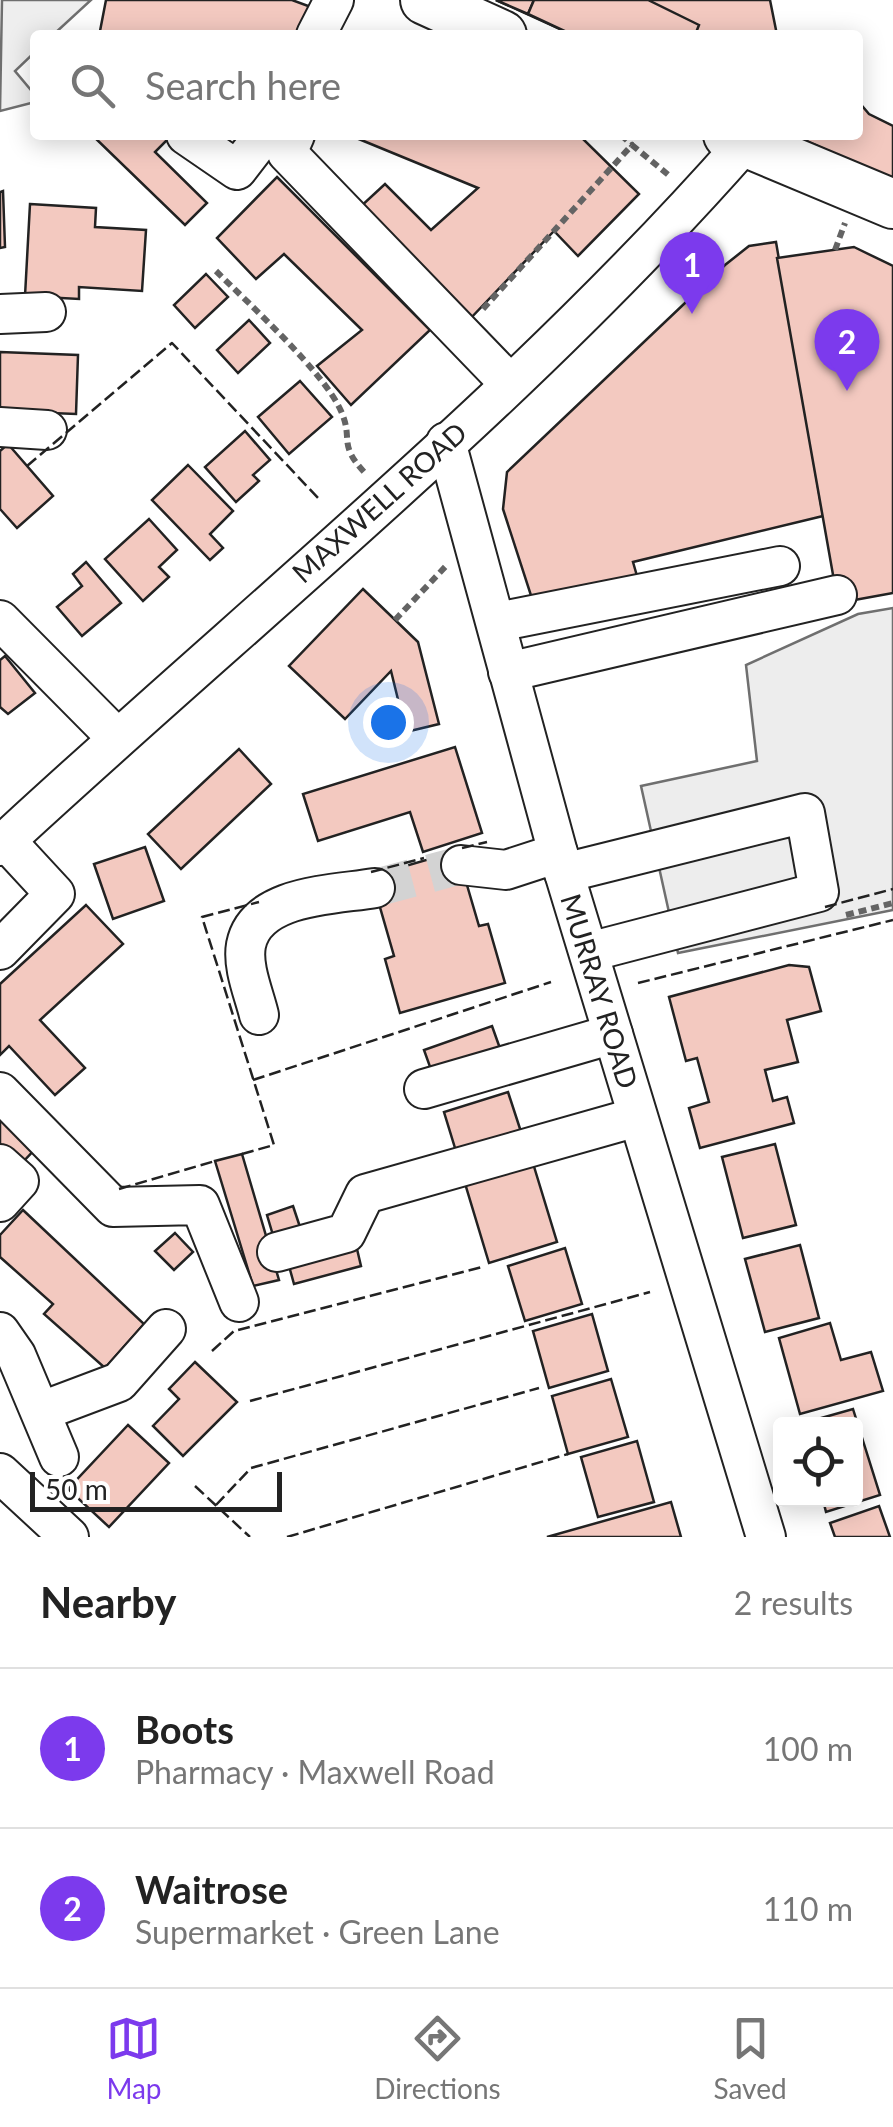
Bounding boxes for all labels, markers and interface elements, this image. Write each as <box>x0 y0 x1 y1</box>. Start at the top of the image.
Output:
search box <box>30 30 863 140</box>
icon: search <box>65 58 120 113</box>
text: Search here <box>145 62 341 108</box>
pin: 1 <box>660 232 724 314</box>
pin: 2 <box>814 308 880 391</box>
street label: MAXWELL ROAD <box>285 415 473 589</box>
your location <box>363 697 414 748</box>
street label: MURRAY ROAD <box>554 890 646 1092</box>
map controls <box>773 1417 863 1507</box>
button: locate <box>773 1417 863 1507</box>
scale bar <box>30 1467 282 1512</box>
text: 50 m <box>45 1472 108 1506</box>
text: Nearby <box>40 1577 177 1627</box>
text: 2 results <box>734 1583 853 1622</box>
text: Boots <box>135 1706 234 1752</box>
text: 1 <box>63 1729 82 1768</box>
text: 100 m <box>763 1729 853 1768</box>
text: Pharmacy · Maxwell Road <box>135 1752 495 1791</box>
text: Waitrose <box>135 1866 288 1912</box>
text: 2 <box>63 1889 82 1928</box>
text: 110 m <box>763 1889 853 1928</box>
text: Supermarket · Green Lane <box>135 1912 500 1951</box>
tab: Map <box>106 2011 162 2105</box>
tab: Directions <box>374 2011 501 2105</box>
tab: Saved <box>713 2011 787 2105</box>

